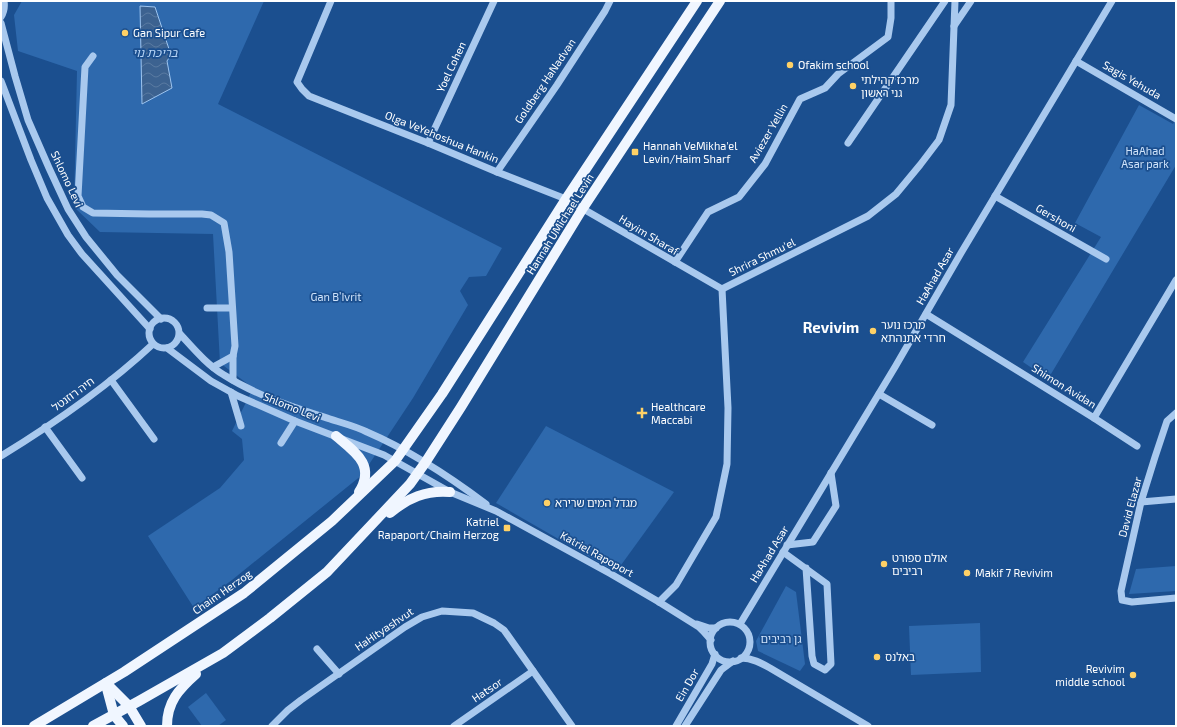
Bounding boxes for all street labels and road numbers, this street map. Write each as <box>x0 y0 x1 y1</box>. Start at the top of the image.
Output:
street label: Goldberg HaNadvan <box>511 36 578 126</box>
street label: Yoel Cohen <box>433 39 468 94</box>
street label: Sagis Yehuda <box>1101 58 1164 102</box>
street label: Aviezer Yellin <box>745 101 790 165</box>
street label: Olga VeYehoshua Hankin <box>383 108 501 165</box>
street label: Shlomo Levi <box>49 149 86 209</box>
street label: Hannah UMichael Levin <box>523 171 596 277</box>
street label: Gershoni <box>1034 201 1079 234</box>
street label: Hayim Sharaf <box>617 212 682 258</box>
street label: Shrira Shmu'el <box>726 235 798 278</box>
street label: HaAhad Asar <box>913 244 956 307</box>
street label: Shimon Avidan <box>1030 361 1099 411</box>
street label: חיה רוזנטל <box>49 374 96 413</box>
street label: Shlomo Levi <box>262 389 323 424</box>
street label: David Elazar <box>1115 475 1144 539</box>
street label: HaAhad Asar <box>747 522 791 585</box>
street label: Katriel Rapoport <box>558 528 636 579</box>
street label: Chaim Herzog <box>190 566 254 617</box>
street label: HaHityashvut <box>352 604 415 653</box>
street label: Ein Dor <box>672 666 701 703</box>
street label: Hatsor <box>469 674 505 704</box>

